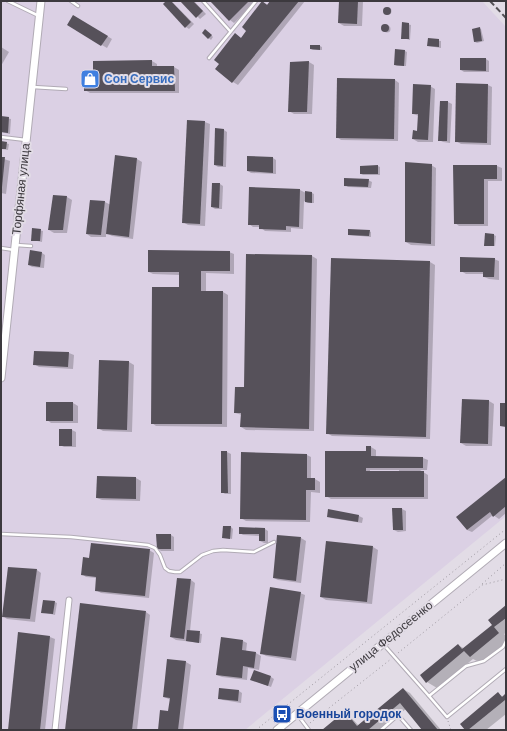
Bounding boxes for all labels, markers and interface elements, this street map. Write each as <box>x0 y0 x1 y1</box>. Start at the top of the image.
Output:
shop icon: Сон Сервис <box>79 68 101 90</box>
place label: Сон Сервис <box>104 71 174 87</box>
street label: Торфяная улица <box>8 142 34 236</box>
street label: улица Федосеенко <box>346 597 436 675</box>
bus stop icon: Военный городок <box>271 703 293 725</box>
place label: Военный городок <box>296 706 402 722</box>

